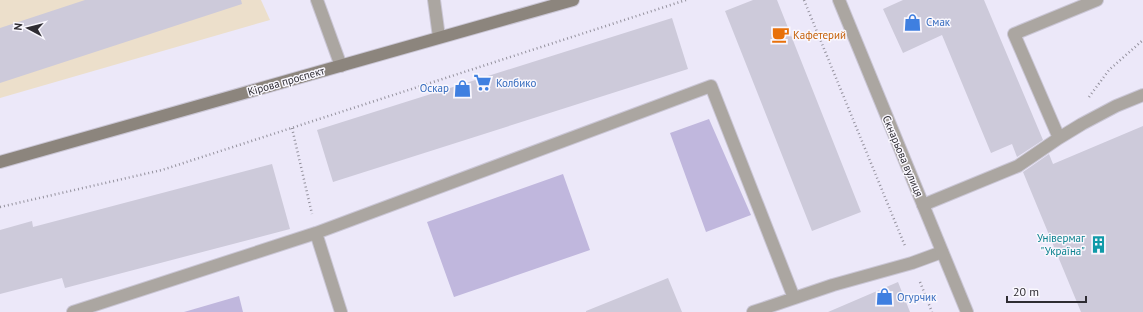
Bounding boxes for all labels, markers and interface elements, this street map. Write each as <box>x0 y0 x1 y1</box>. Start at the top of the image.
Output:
north arrow <box>8 8 48 48</box>
shop icon: Смак <box>903 12 923 32</box>
place label: Смак <box>926 15 951 29</box>
text: N <box>11 22 25 31</box>
cafe icon: Кафетерий <box>770 25 790 45</box>
place label: Кафетерий <box>793 28 846 42</box>
street label: Кірова проспект <box>246 63 327 99</box>
supermarket icon: Колбико <box>473 73 493 93</box>
place label: Колбико <box>496 76 536 90</box>
shop icon: Оскар <box>452 78 472 98</box>
place label: Оскар <box>420 81 449 95</box>
street label: Скнарьова вулиця <box>880 113 926 199</box>
place label: Універмаг "Україна" <box>1037 231 1086 258</box>
building icon: Універмаг "Україна" <box>1088 234 1108 254</box>
scale bar <box>1007 278 1086 304</box>
text: 20 m <box>1013 284 1039 299</box>
shop icon: Огурчик <box>874 287 894 307</box>
place label: Огурчик <box>897 290 937 304</box>

